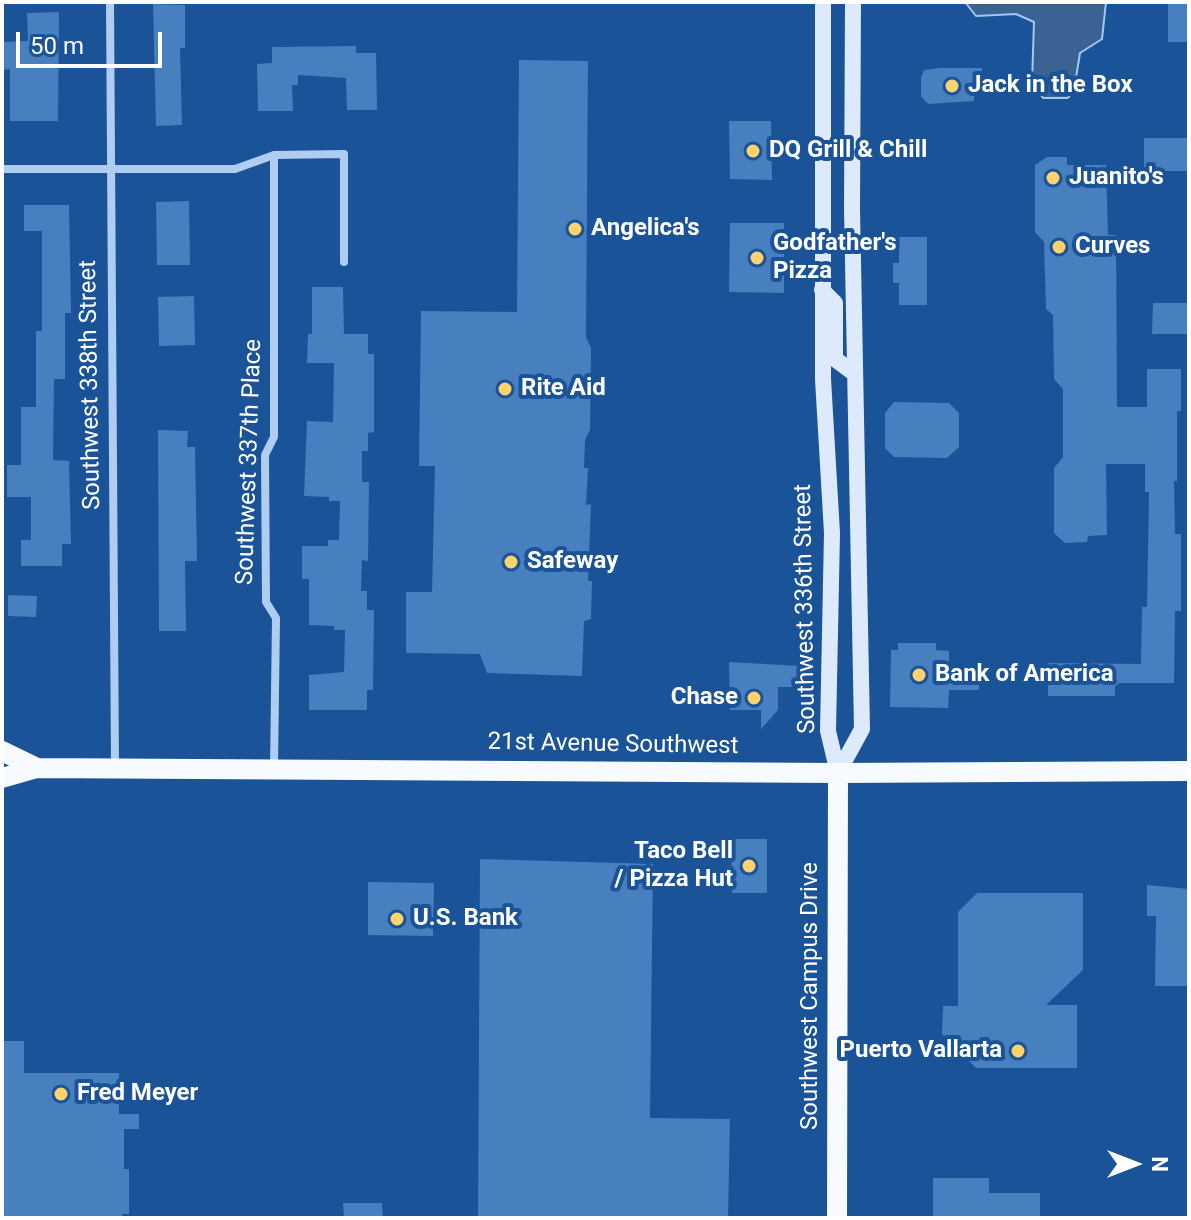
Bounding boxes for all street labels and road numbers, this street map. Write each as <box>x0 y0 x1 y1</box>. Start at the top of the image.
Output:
street label: Southwest 338th Street <box>74 260 108 510</box>
street label: Southwest 337th Place <box>231 339 269 585</box>
street label: Southwest 336th Street <box>789 484 823 734</box>
street label: 21st Avenue Southwest <box>487 728 739 762</box>
street label: Southwest Campus Drive <box>797 862 825 1130</box>

